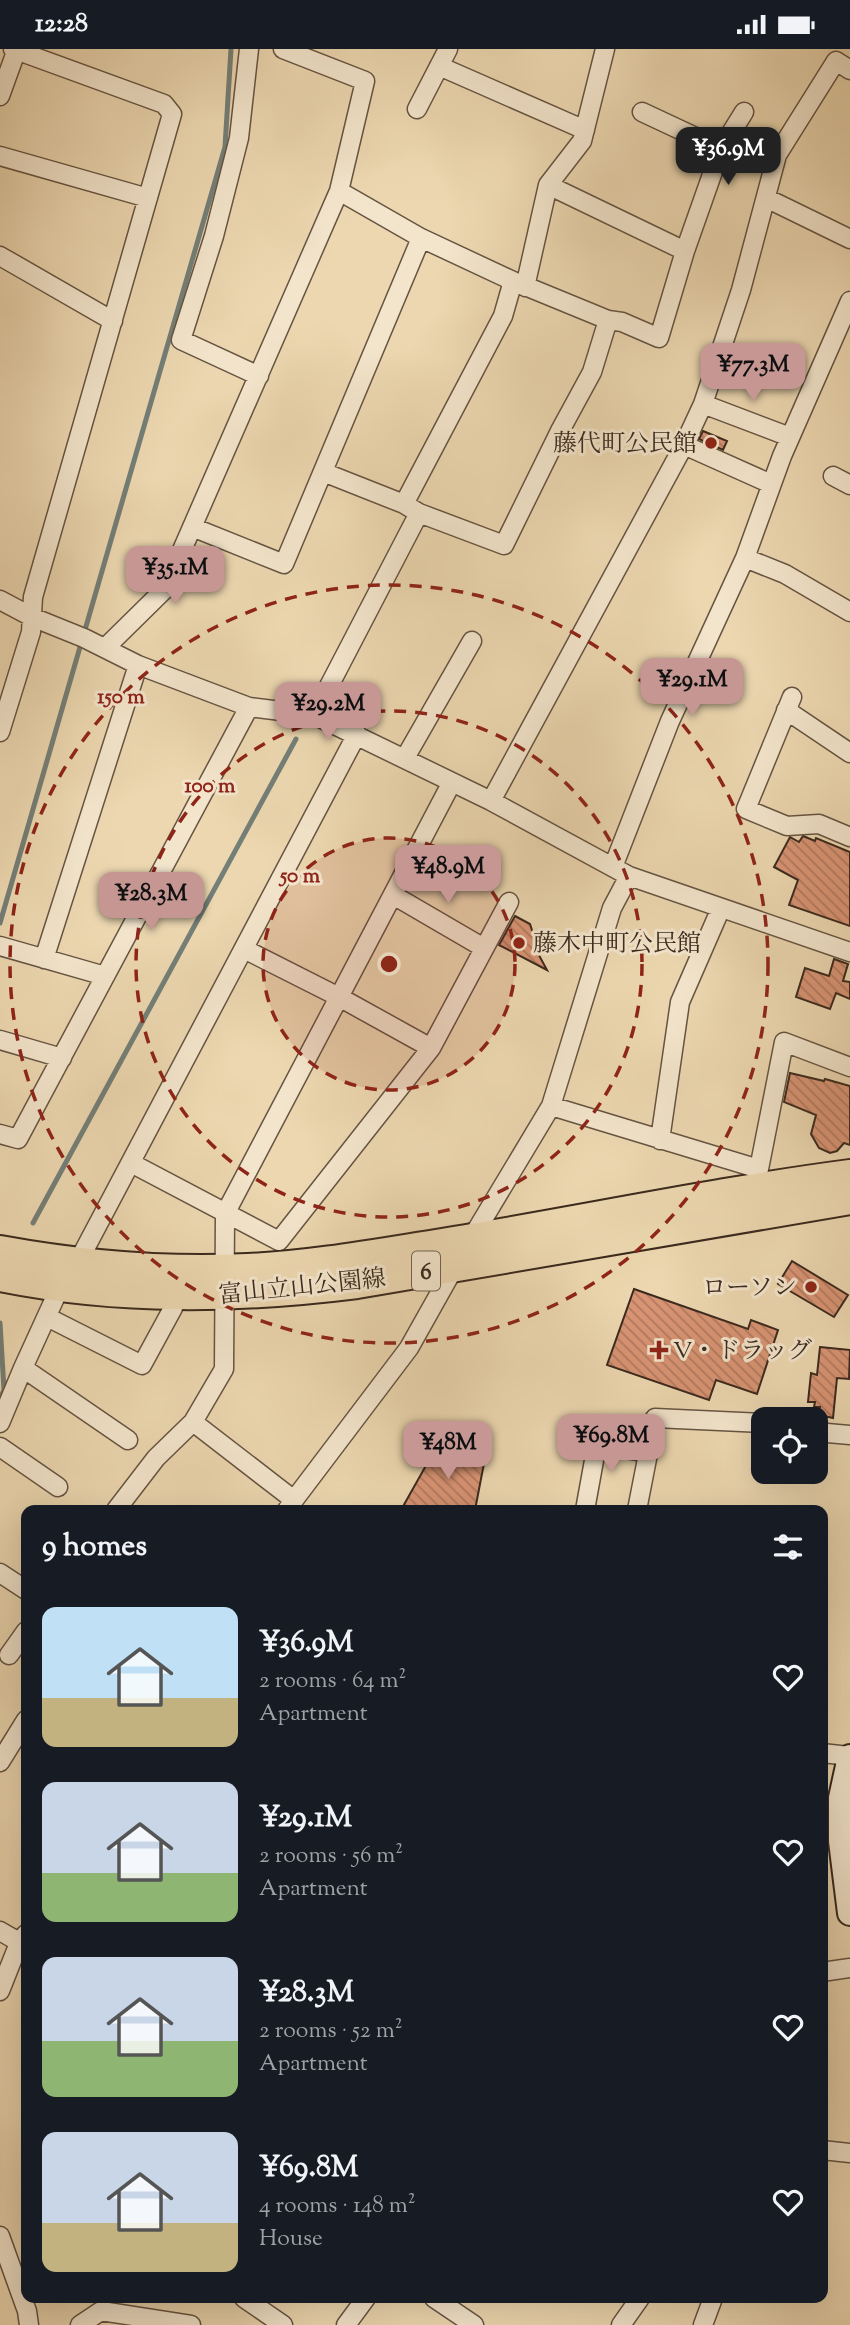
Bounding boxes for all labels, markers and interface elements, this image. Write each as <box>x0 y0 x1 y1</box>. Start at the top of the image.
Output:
text: 12:28 <box>35 6 88 43</box>
pin: ¥36.9M <box>671 127 785 187</box>
text: ¥36.9M <box>692 133 764 166</box>
pin: ¥77.3M <box>696 343 810 403</box>
text: ¥77.3M <box>716 349 790 382</box>
place label: 藤代町公民館 <box>553 428 697 462</box>
marker: 藤代町公民館 <box>703 435 719 451</box>
pin: ¥35.1M <box>118 547 232 606</box>
text: ¥35.1M <box>142 552 208 585</box>
pin: ¥29.1M <box>635 659 749 718</box>
text: ¥29.1M <box>656 664 728 697</box>
text: 150 m <box>97 683 145 713</box>
pin: ¥29.2M <box>271 683 385 742</box>
text: ¥29.2M <box>291 688 365 721</box>
text: 100 m <box>185 772 236 802</box>
pin: ¥48.9M <box>391 845 505 905</box>
text: ¥48.9M <box>411 851 485 884</box>
text: 50 m <box>278 862 321 892</box>
pin: ¥28.3M <box>94 873 208 932</box>
text: ¥28.3M <box>115 878 187 911</box>
place label: 藤木中町公民館 <box>533 928 701 962</box>
marker: 藤木中町公民館 <box>511 935 527 951</box>
centre of rings <box>377 952 401 976</box>
road number: 6 <box>412 1252 440 1291</box>
street label: 富山立山公園線 <box>217 1262 388 1314</box>
place label: ローソン <box>702 1272 797 1306</box>
marker: ローソン <box>803 1279 819 1295</box>
place label: V・ドラッグ <box>673 1335 812 1369</box>
marker: V・ドラッグ <box>651 1342 667 1358</box>
map controls <box>751 1407 828 1484</box>
button: locate <box>751 1407 828 1484</box>
pin: ¥69.8M <box>554 1415 668 1474</box>
text: ¥69.8M <box>573 1420 649 1453</box>
pin: ¥48M <box>407 1421 489 1481</box>
text: ¥48M <box>419 1427 477 1460</box>
text: 9 homes <box>42 1526 147 1569</box>
icon: filters <box>769 1528 807 1566</box>
text: ¥36.9M <box>259 1622 354 1665</box>
icon: home <box>98 1635 182 1719</box>
icon: heart <box>769 1658 807 1696</box>
text: 2 rooms · 64 m² <box>259 1665 406 1698</box>
text: Apartment <box>259 1698 368 1731</box>
text: ¥29.1M <box>259 1797 352 1840</box>
icon: home <box>98 1810 182 1894</box>
icon: heart <box>769 1833 807 1871</box>
text: 2 rooms · 56 m² <box>259 1840 403 1873</box>
text: Apartment <box>259 1873 368 1906</box>
text: ¥28.3M <box>259 1972 354 2015</box>
icon: home <box>98 1985 182 2069</box>
icon: heart <box>769 2008 807 2046</box>
text: 2 rooms · 52 m² <box>259 2015 402 2048</box>
text: Apartment <box>259 2048 368 2081</box>
text: ¥69.8M <box>259 2147 358 2190</box>
icon: home <box>98 2160 182 2244</box>
icon: heart <box>769 2183 807 2221</box>
text: 4 rooms · 148 m² <box>259 2190 416 2223</box>
text: House <box>259 2223 323 2256</box>

